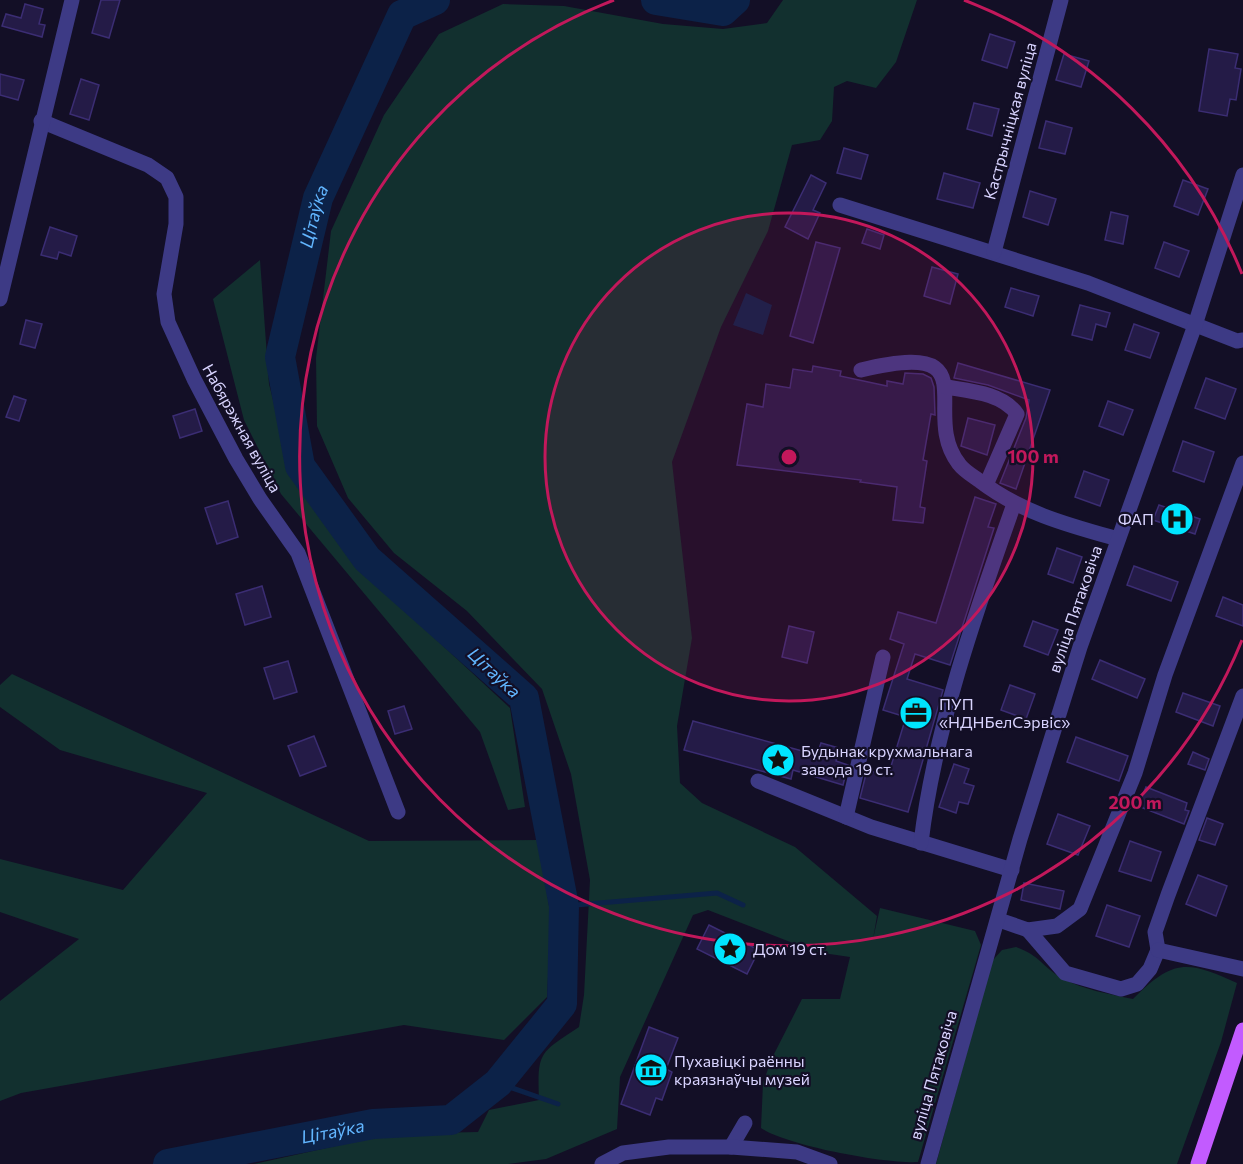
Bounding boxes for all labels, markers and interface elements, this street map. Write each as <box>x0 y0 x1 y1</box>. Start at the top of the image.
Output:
street label: Кастрычніцкая вуліца <box>979 40 1040 202</box>
water label: Цітаўка <box>294 181 333 250</box>
street label: Набярэжная вуліца <box>199 360 286 495</box>
text: 100 m <box>1007 445 1059 467</box>
centre of rings <box>779 447 799 467</box>
hospital icon: ФАП <box>1159 501 1195 537</box>
place label: ФАП <box>1118 509 1154 528</box>
street label: вуліца Пятаковіча <box>1044 543 1105 675</box>
water label: Цітаўка <box>464 642 526 702</box>
place label: ПУП «НДНБелСэрвіс» <box>939 694 1070 731</box>
office icon: ПУП «НДНБелСэрвіс» <box>898 695 934 731</box>
place label: Будынак крухмальнага завода 19 ст. <box>801 741 973 778</box>
place icon: Будынак крухмальнага завода 19 ст. <box>760 742 796 778</box>
text: 200 m <box>1108 791 1162 813</box>
place icon: Дом 19 ст. <box>712 931 748 967</box>
place label: Дом 19 ст. <box>753 939 827 958</box>
street label: вуліца Пятаковіча <box>905 1008 960 1142</box>
place label: Пухавіцкі раённы краязнаўчы музей <box>674 1051 810 1088</box>
museum icon: Пухавіцкі раённы краязнаўчы музей <box>633 1052 669 1088</box>
water label: Цітаўка <box>299 1114 366 1148</box>

